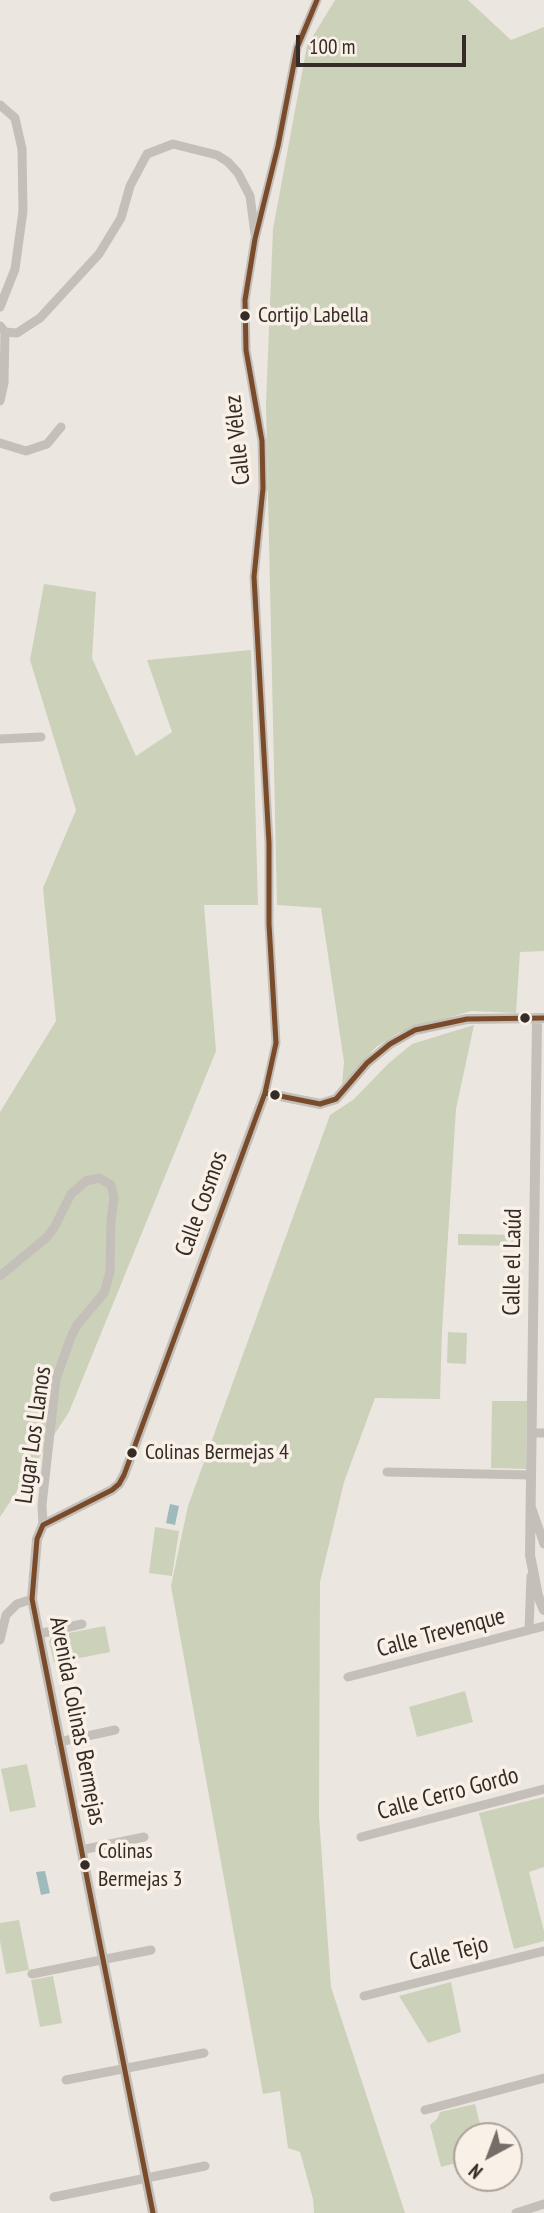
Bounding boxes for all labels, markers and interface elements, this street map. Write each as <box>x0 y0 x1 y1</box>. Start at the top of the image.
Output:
scale bar <box>299 21 469 65</box>
text: 100 m <box>309 33 355 60</box>
place label: Cortijo Labella <box>258 303 369 329</box>
marker: Cortijo Labella <box>238 309 252 323</box>
street label: Calle Vélez <box>219 394 257 486</box>
unlabelled marker <box>518 1011 532 1025</box>
unlabelled marker <box>268 1088 282 1102</box>
street label: Calle Cosmos <box>170 1148 234 1260</box>
street label: Calle el Laúd <box>498 1208 528 1316</box>
street label: Lugar Los Llanos <box>10 1365 58 1505</box>
place label: Colinas Bermejas 4 <box>145 1440 289 1466</box>
marker: Colinas Bermejas 4 <box>125 1446 139 1460</box>
street label: Calle Trevenque <box>374 1602 508 1664</box>
street label: Avenida Colinas Bermejas <box>43 1614 111 1828</box>
street label: Calle Cerro Gordo <box>374 1761 522 1827</box>
place label: Colinas Bermejas 3 <box>98 1839 182 1890</box>
marker: Colinas Bermejas 3 <box>78 1858 92 1872</box>
street label: Calle Tejo <box>407 1930 491 1978</box>
north arrow <box>453 2122 523 2192</box>
text: N <box>464 2159 487 2184</box>

